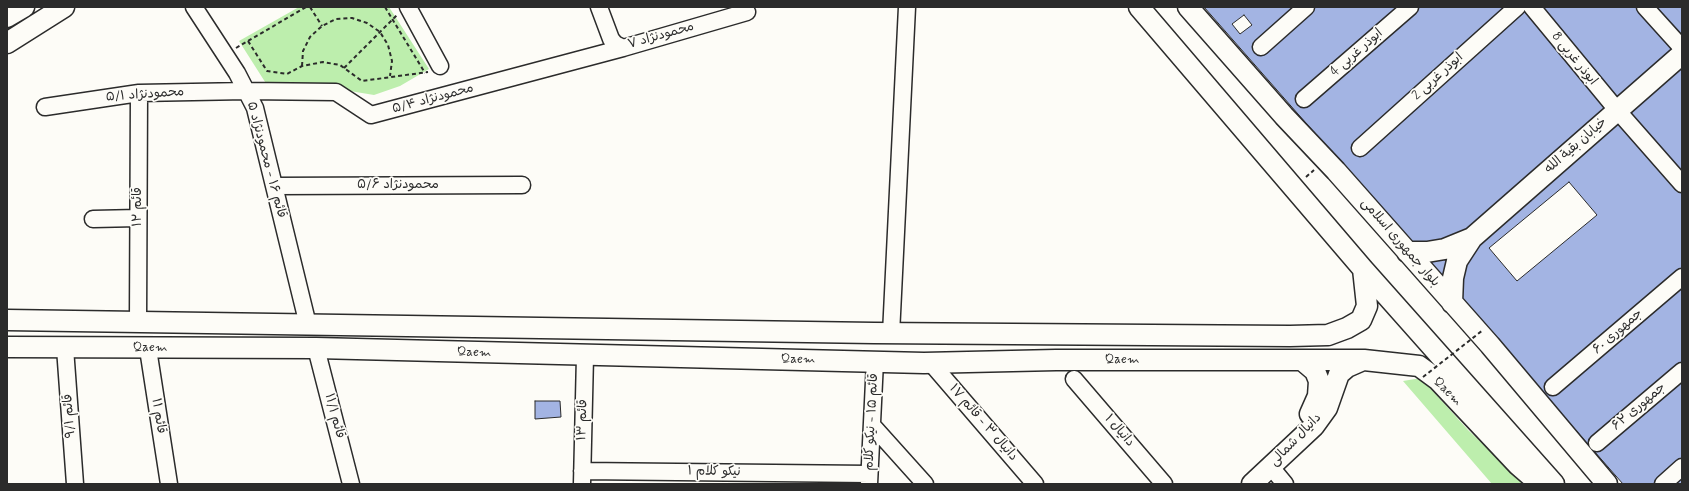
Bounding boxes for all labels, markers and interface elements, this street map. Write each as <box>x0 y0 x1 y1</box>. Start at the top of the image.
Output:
street label: محمودنژاد ۷ <box>626 19 696 53</box>
street label: ابوذر غربی 4 <box>1328 26 1386 80</box>
street label: ابوذر غربی 8 <box>1548 29 1600 89</box>
street label: ابوذر غربی 2 <box>1409 50 1467 104</box>
street label: محمودنژاد ۵/۴ <box>391 81 475 117</box>
street label: محمودنژاد ۵/۱ <box>105 84 185 106</box>
street label: قائم ۱۶ - محمودنژاد ۵ <box>243 100 289 220</box>
street label: خیابان بقیة الله <box>1542 115 1610 177</box>
street label: محمودنژاد ۵/۶ <box>357 177 439 193</box>
street label: قائم ۱۲ <box>130 187 146 227</box>
street label: بلوار جمهوری اسلامی <box>1357 196 1443 290</box>
street label: جمهوری ۶۰ <box>1590 306 1646 358</box>
street label: Qaem <box>133 340 167 356</box>
street label: Qaem <box>456 345 492 361</box>
street label: Qaem <box>781 352 815 368</box>
street label: Qaem <box>1105 352 1139 368</box>
street label: قائم ۱۵ - نیکو کلام <box>862 373 882 471</box>
street label: Qaem <box>1429 374 1465 410</box>
street label: جمهوری ۶۲ <box>1609 380 1669 434</box>
street label: دانیال ۳ - قائم ۱۷ <box>945 381 1021 465</box>
street label: قائم ۱۱/۱ <box>321 392 347 440</box>
street label: قائم ۹/۱ <box>61 393 79 439</box>
street label: قائم ۱۱ <box>148 397 168 435</box>
street label: قائم ۱۳ <box>574 399 592 441</box>
street label: دانیال شمالی <box>1267 410 1325 470</box>
street label: دانیال ۱ <box>1101 412 1137 450</box>
street label: نیکو کلام ۱ <box>687 464 741 480</box>

